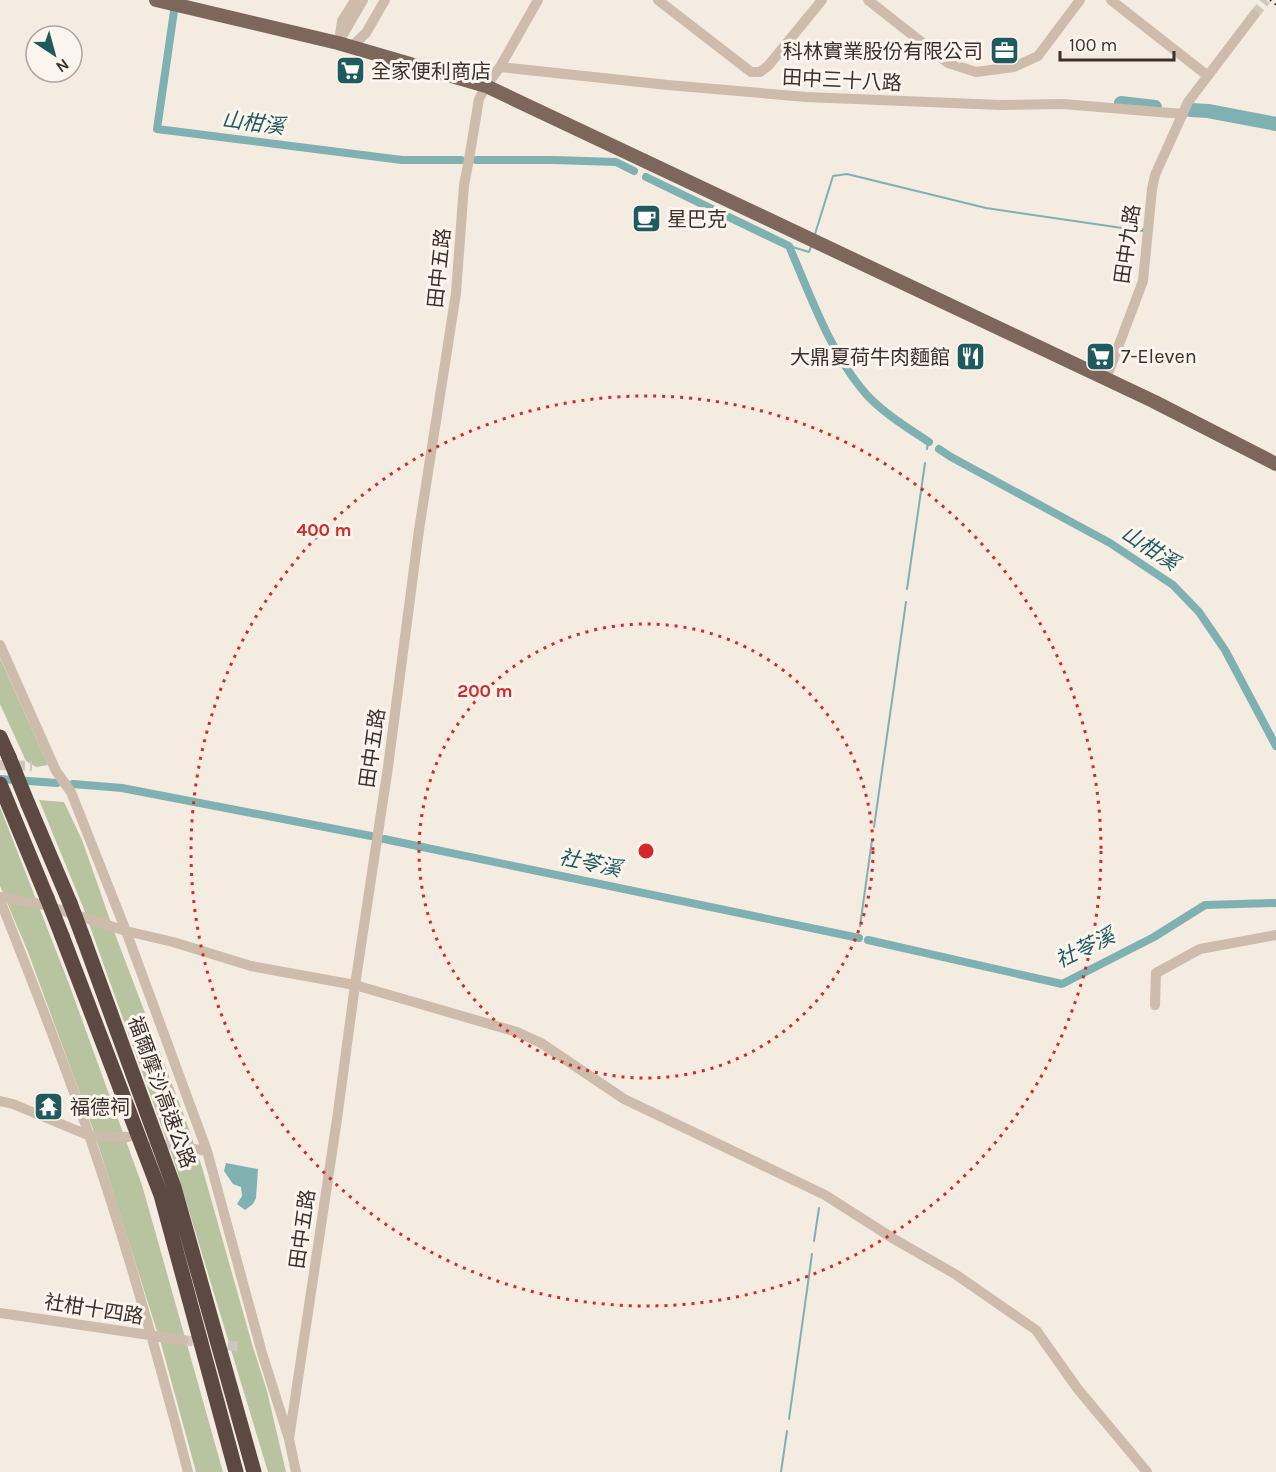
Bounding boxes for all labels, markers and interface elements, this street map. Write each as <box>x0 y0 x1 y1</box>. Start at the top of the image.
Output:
north arrow <box>24 24 84 84</box>
scale bar <box>1060 24 1174 62</box>
text: 100 m <box>1069 34 1117 56</box>
office icon: 科林實業股份有限公司 <box>988 35 1020 67</box>
place label: 科林實業股份有限公司 <box>783 40 983 63</box>
text: N <box>52 55 73 77</box>
supermarket icon: 全家便利商店 <box>334 55 366 87</box>
place label: 全家便利商店 <box>371 60 491 83</box>
street label: 田中三十八路 <box>781 66 902 95</box>
water label: 山柑溪 <box>220 107 289 139</box>
cafe icon: 星巴克 <box>630 203 662 235</box>
street label: 田中九路 <box>1111 203 1144 285</box>
place label: 星巴克 <box>667 208 727 231</box>
street label: 田中五路 <box>424 227 455 309</box>
supermarket icon: 7-Eleven <box>1084 340 1116 372</box>
restaurant icon: 大鼎夏荷牛肉麵館 <box>955 341 987 373</box>
place label: 7-Eleven <box>1121 345 1197 368</box>
place label: 大鼎夏荷牛肉麵館 <box>790 346 950 369</box>
text: 400 m <box>296 519 352 541</box>
water label: 山柑溪 <box>1117 521 1185 577</box>
text: 200 m <box>457 680 513 702</box>
street label: 田中五路 <box>356 707 389 789</box>
centre of rings <box>636 841 656 861</box>
water label: 社苓溪 <box>557 845 626 882</box>
water label: 社苓溪 <box>1051 922 1121 973</box>
street label: 福爾摩沙高速公路 <box>123 1013 200 1171</box>
temple icon: 福德祠 <box>33 1091 65 1123</box>
place label: 福德祠 <box>70 1096 130 1119</box>
street label: 田中五路 <box>286 1188 319 1270</box>
street label: 社柑十四路 <box>43 1290 145 1329</box>

